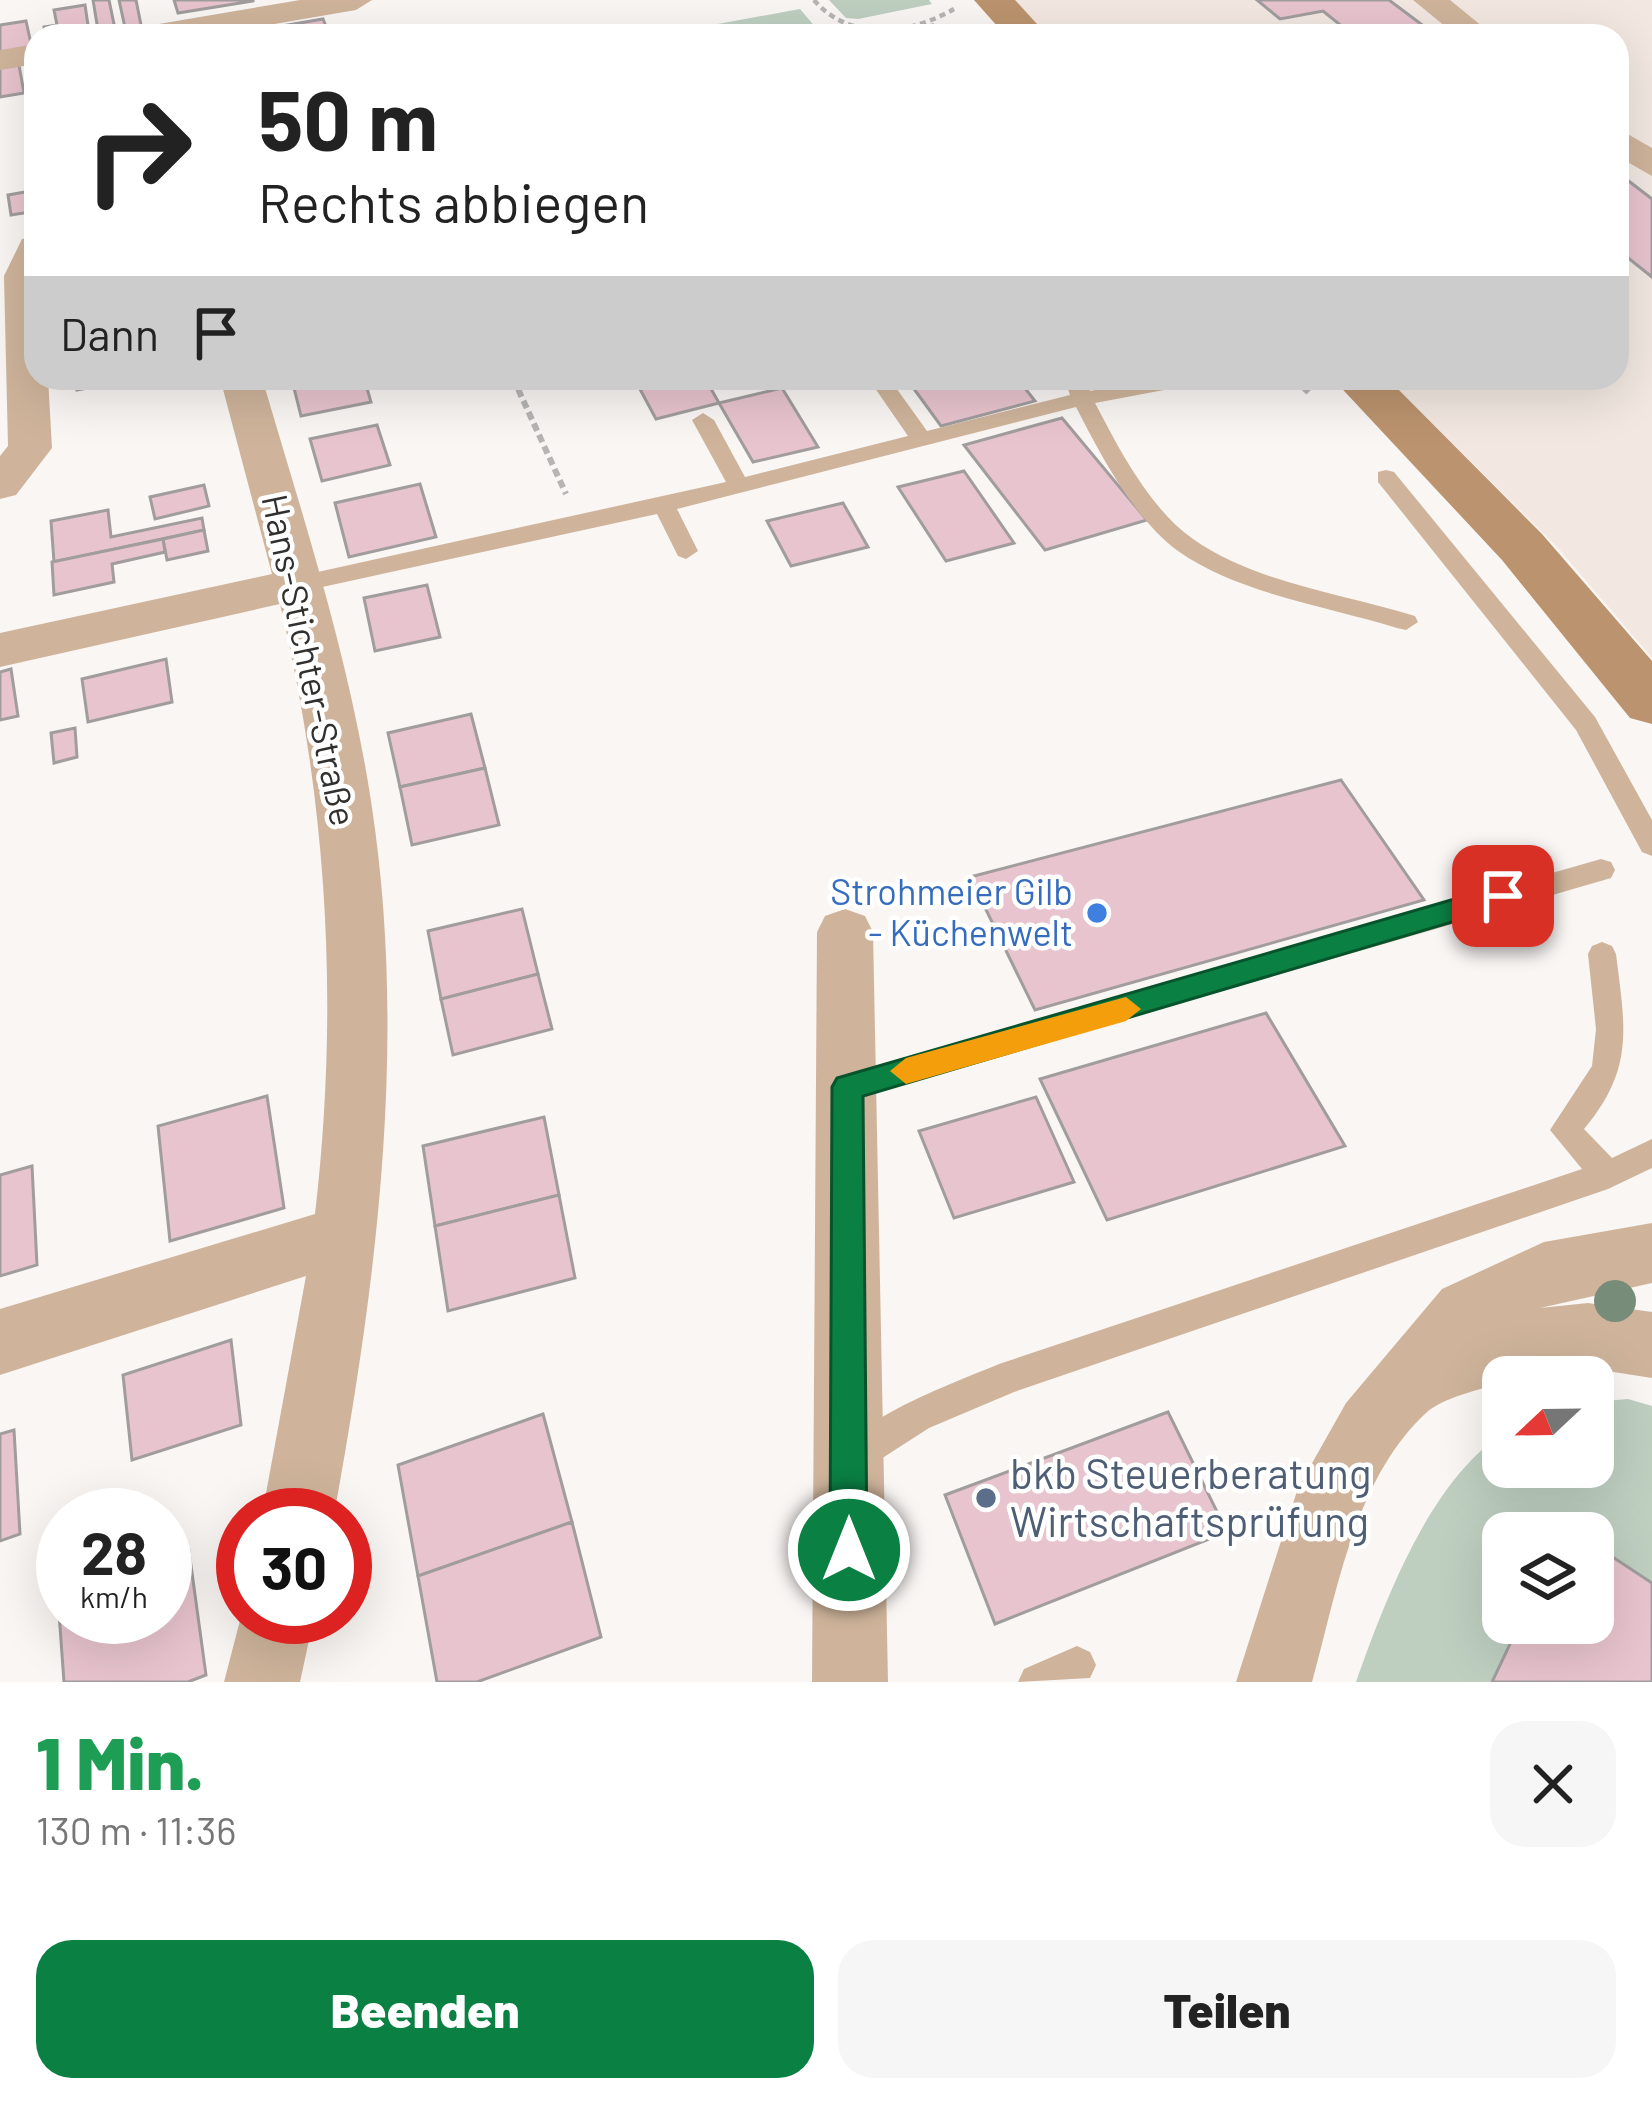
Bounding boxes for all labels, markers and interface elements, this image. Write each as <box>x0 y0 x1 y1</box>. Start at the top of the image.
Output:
text: 50 m <box>258 67 438 168</box>
icon: right <box>60 72 216 228</box>
text: Rechts abbiegen <box>258 169 649 234</box>
icon: arrive <box>183 300 249 366</box>
text: Dann <box>60 306 159 360</box>
street label: Hans-Stichter-Straße <box>254 490 367 829</box>
pin <box>1452 845 1554 947</box>
icon: arrive <box>1470 863 1536 929</box>
place label: Strohmeier Gilb - Küchenwelt <box>830 869 1073 953</box>
marker: Strohmeier Gilb - Küchenwelt <box>1084 900 1110 926</box>
north arrow <box>1482 1356 1614 1488</box>
map controls <box>1482 1356 1614 1644</box>
place label: bkb Steuerberatung Wirtschaftsprüfung <box>1010 1447 1371 1546</box>
marker: bkb Steuerberatung Wirtschaftsprüfung <box>973 1485 999 1511</box>
position arrow <box>786 1487 912 1613</box>
speed limit sign: 30 <box>216 1488 372 1644</box>
button: layers <box>1482 1512 1614 1644</box>
text: 28 <box>81 1515 147 1587</box>
text: km/h <box>80 1578 148 1614</box>
text: 1 Min. <box>36 1718 204 1804</box>
button: close <box>1490 1721 1616 1847</box>
text: 130 m · 11:36 <box>36 1806 236 1853</box>
button: Beenden <box>36 1940 814 2078</box>
button: Teilen <box>838 1940 1616 2078</box>

